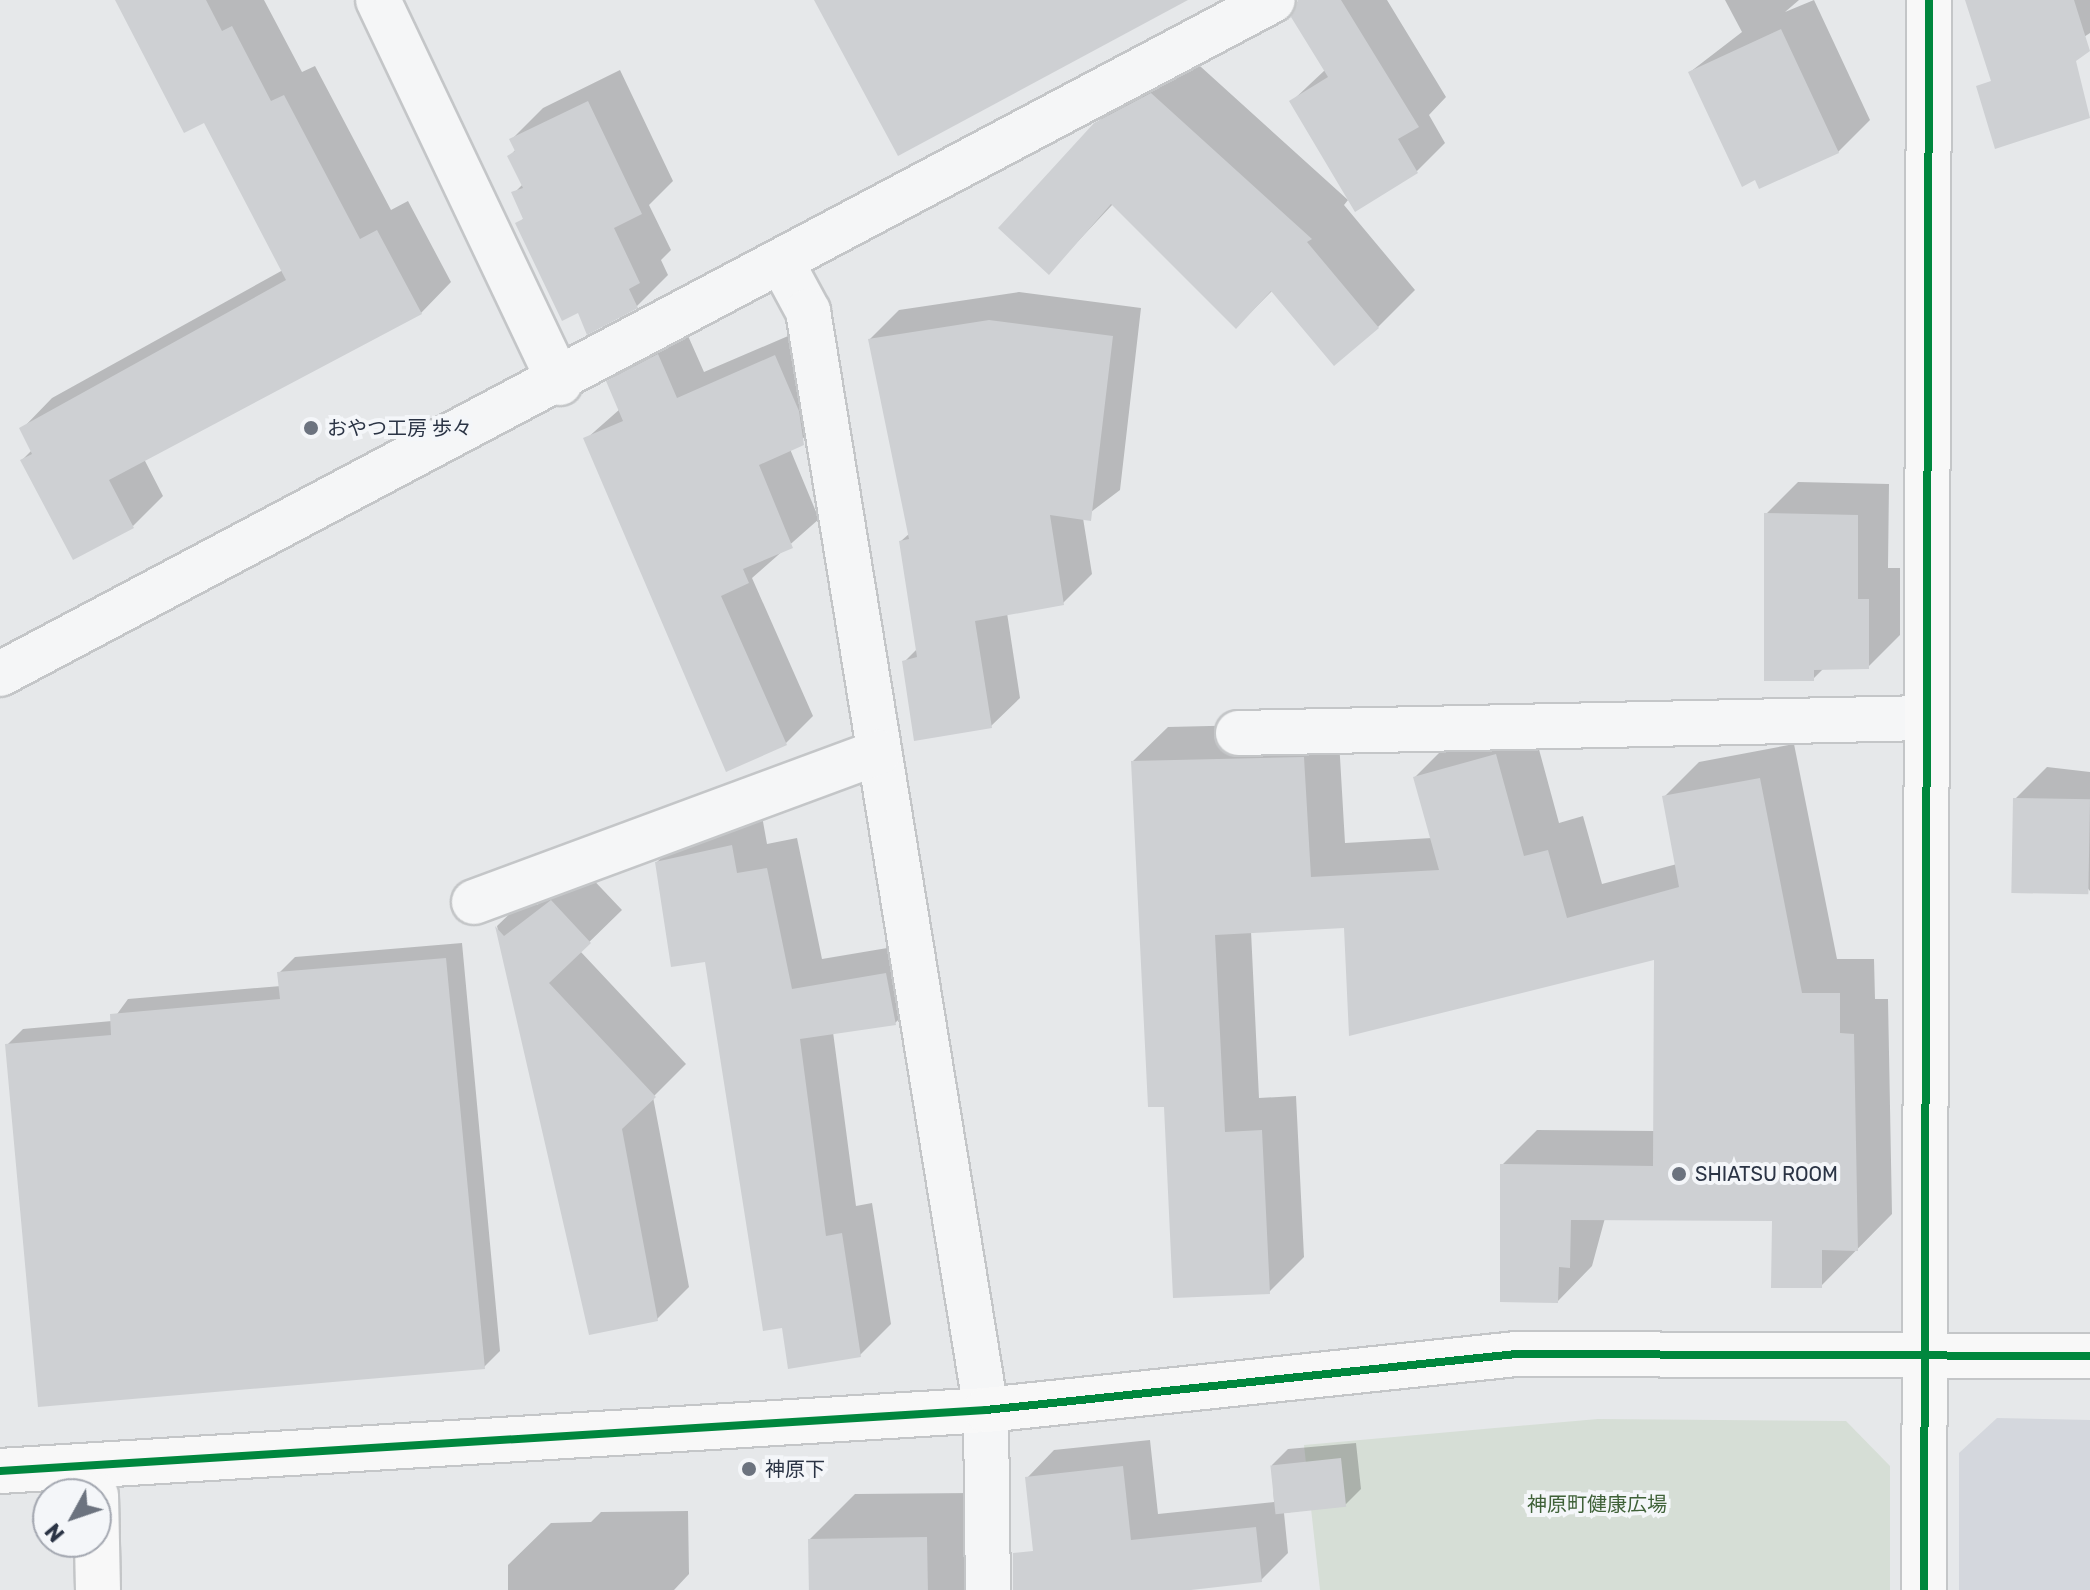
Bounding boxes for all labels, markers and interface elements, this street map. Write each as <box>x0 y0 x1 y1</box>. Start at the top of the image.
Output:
place label: おやつ工房 歩々 <box>327 416 472 440</box>
marker: おやつ工房 歩々 <box>302 419 320 437</box>
place label: SHIATSU ROOM <box>1695 1162 1838 1186</box>
marker: SHIATSU ROOM <box>1670 1165 1688 1183</box>
place label: 神原下 <box>765 1457 825 1481</box>
marker: 神原下 <box>740 1460 758 1478</box>
north arrow <box>32 1478 112 1558</box>
park label: 神原町健康広場 <box>1527 1492 1667 1516</box>
text: N <box>39 1518 70 1547</box>

